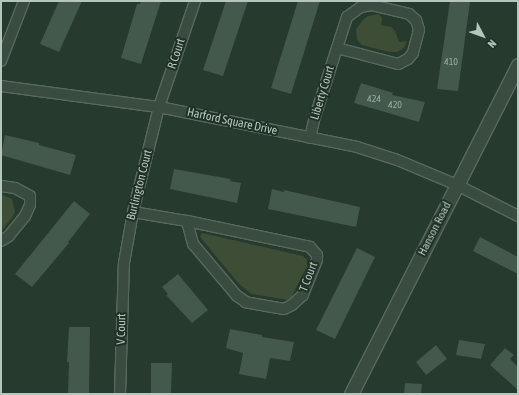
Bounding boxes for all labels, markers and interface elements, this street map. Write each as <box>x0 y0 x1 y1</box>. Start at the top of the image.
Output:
north arrow <box>463 16 503 56</box>
street label: R Court <box>165 37 189 71</box>
text: N <box>485 37 499 50</box>
house number: 410 <box>444 56 458 68</box>
street label: Liberty Court <box>308 64 338 122</box>
house number: 424 <box>367 93 381 105</box>
house number: 420 <box>388 99 402 111</box>
street label: Harford Square Drive <box>186 105 278 139</box>
street label: Burlington Court <box>124 148 156 222</box>
street label: Hanson Road <box>415 200 455 258</box>
street label: T Court <box>297 260 321 294</box>
street label: V Court <box>115 313 129 345</box>

